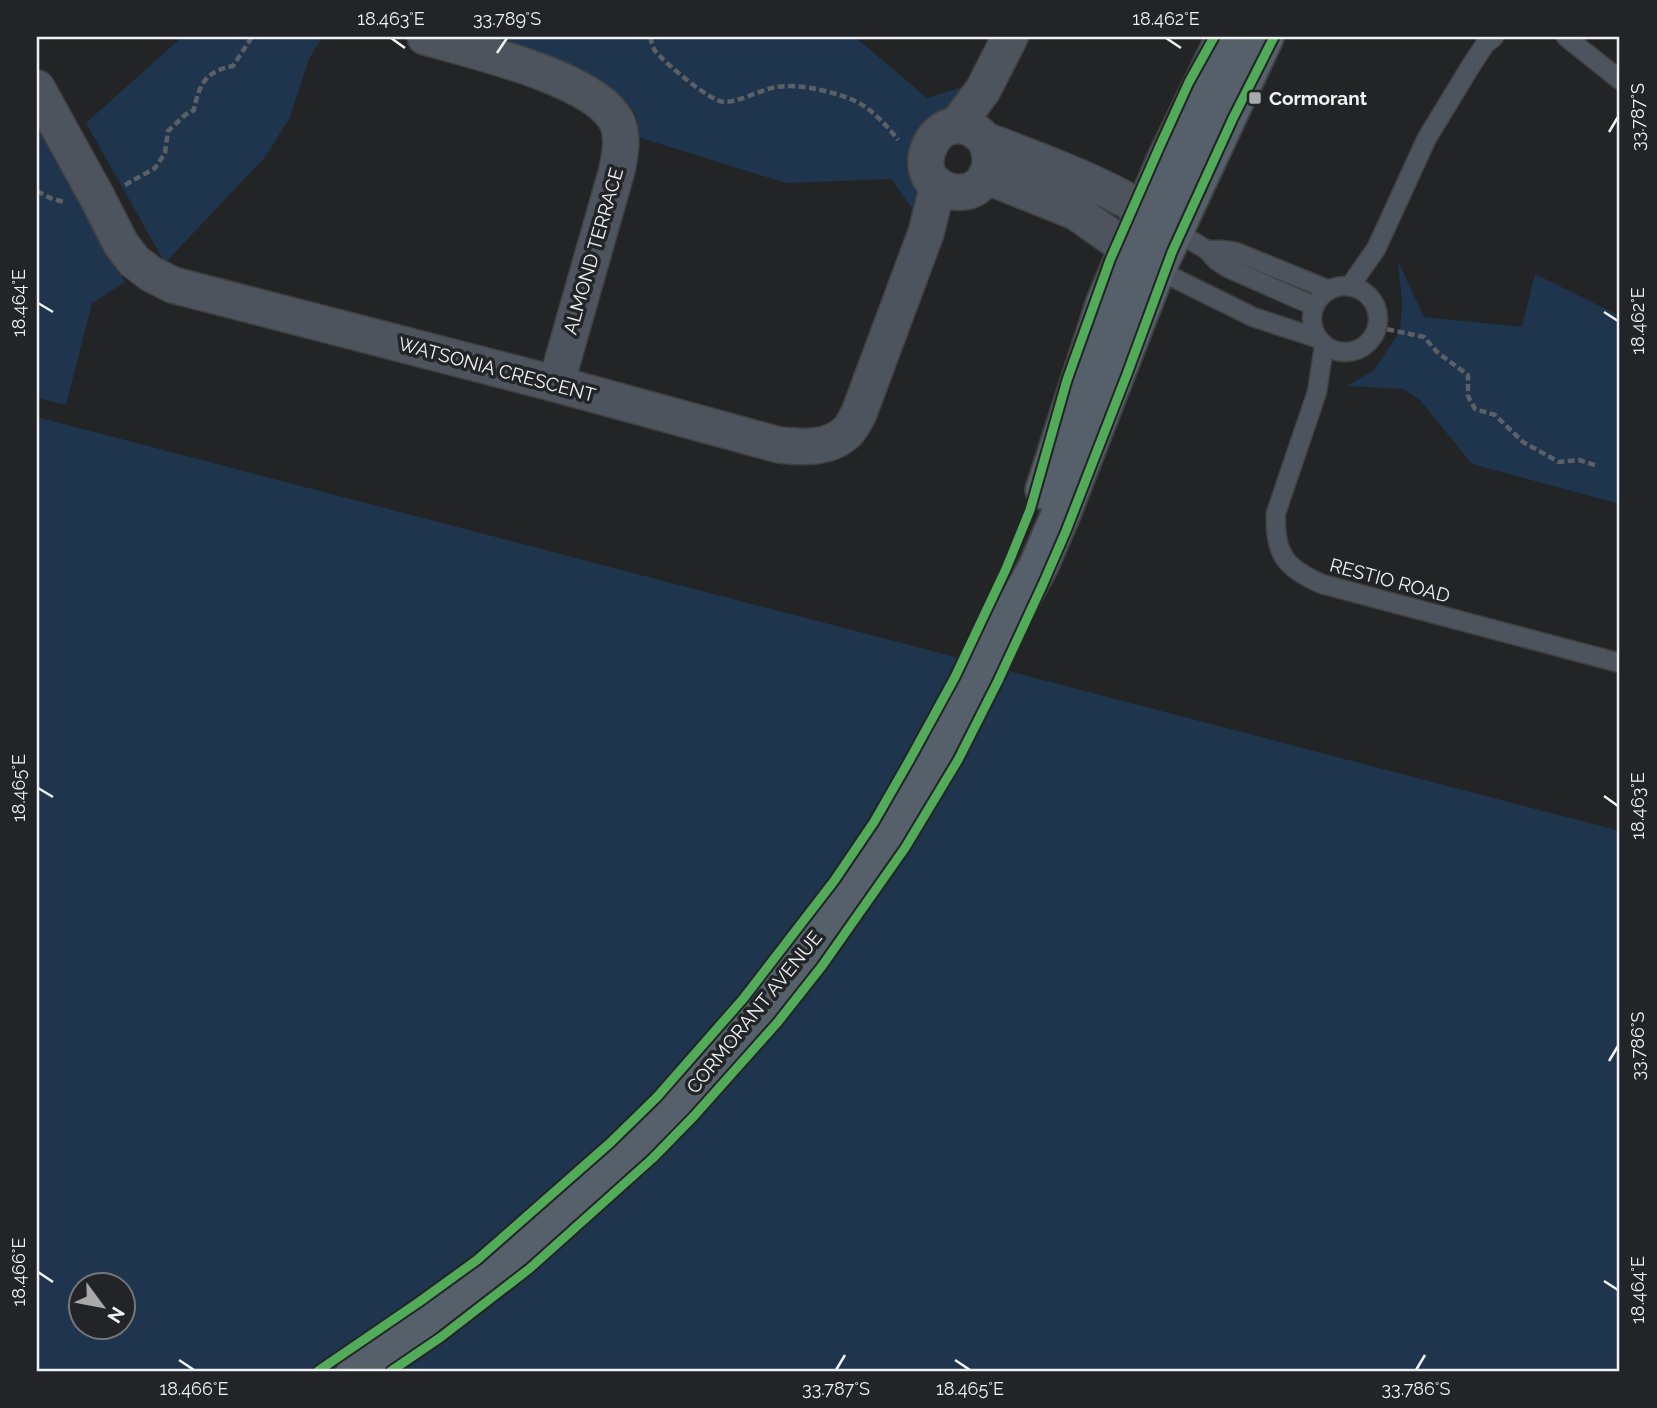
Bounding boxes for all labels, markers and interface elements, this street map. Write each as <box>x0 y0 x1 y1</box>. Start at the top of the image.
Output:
text: 18.463°E <box>357 8 425 29</box>
text: 33.789°S <box>473 8 541 29</box>
text: 18.462°E <box>1132 8 1200 29</box>
text: 33.787°S <box>1627 83 1648 151</box>
place label: Cormorant <box>1269 87 1368 109</box>
marker: Cormorant <box>1247 90 1263 106</box>
street label: ALMOND TERRACE <box>559 165 627 337</box>
text: 18.464°E <box>8 269 29 337</box>
text: 18.462°E <box>1627 287 1648 355</box>
street label: WATSONIA CRESCENT <box>396 332 599 406</box>
street label: RESTIO ROAD <box>1328 553 1452 607</box>
text: 18.465°E <box>8 754 29 822</box>
text: 18.463°E <box>1627 772 1648 840</box>
street label: CORMORANT AVENUE <box>682 926 826 1098</box>
text: 33.786°S <box>1627 1011 1648 1081</box>
text: 18.466°E <box>8 1237 29 1307</box>
text: 18.464°E <box>1627 1256 1648 1324</box>
north arrow <box>66 1272 136 1342</box>
text: N <box>103 1303 130 1327</box>
text: 18.466°E <box>159 1378 229 1399</box>
text: 33.787°S <box>802 1378 870 1399</box>
text: 18.465°E <box>936 1378 1004 1399</box>
text: 33.786°S <box>1381 1378 1451 1399</box>

